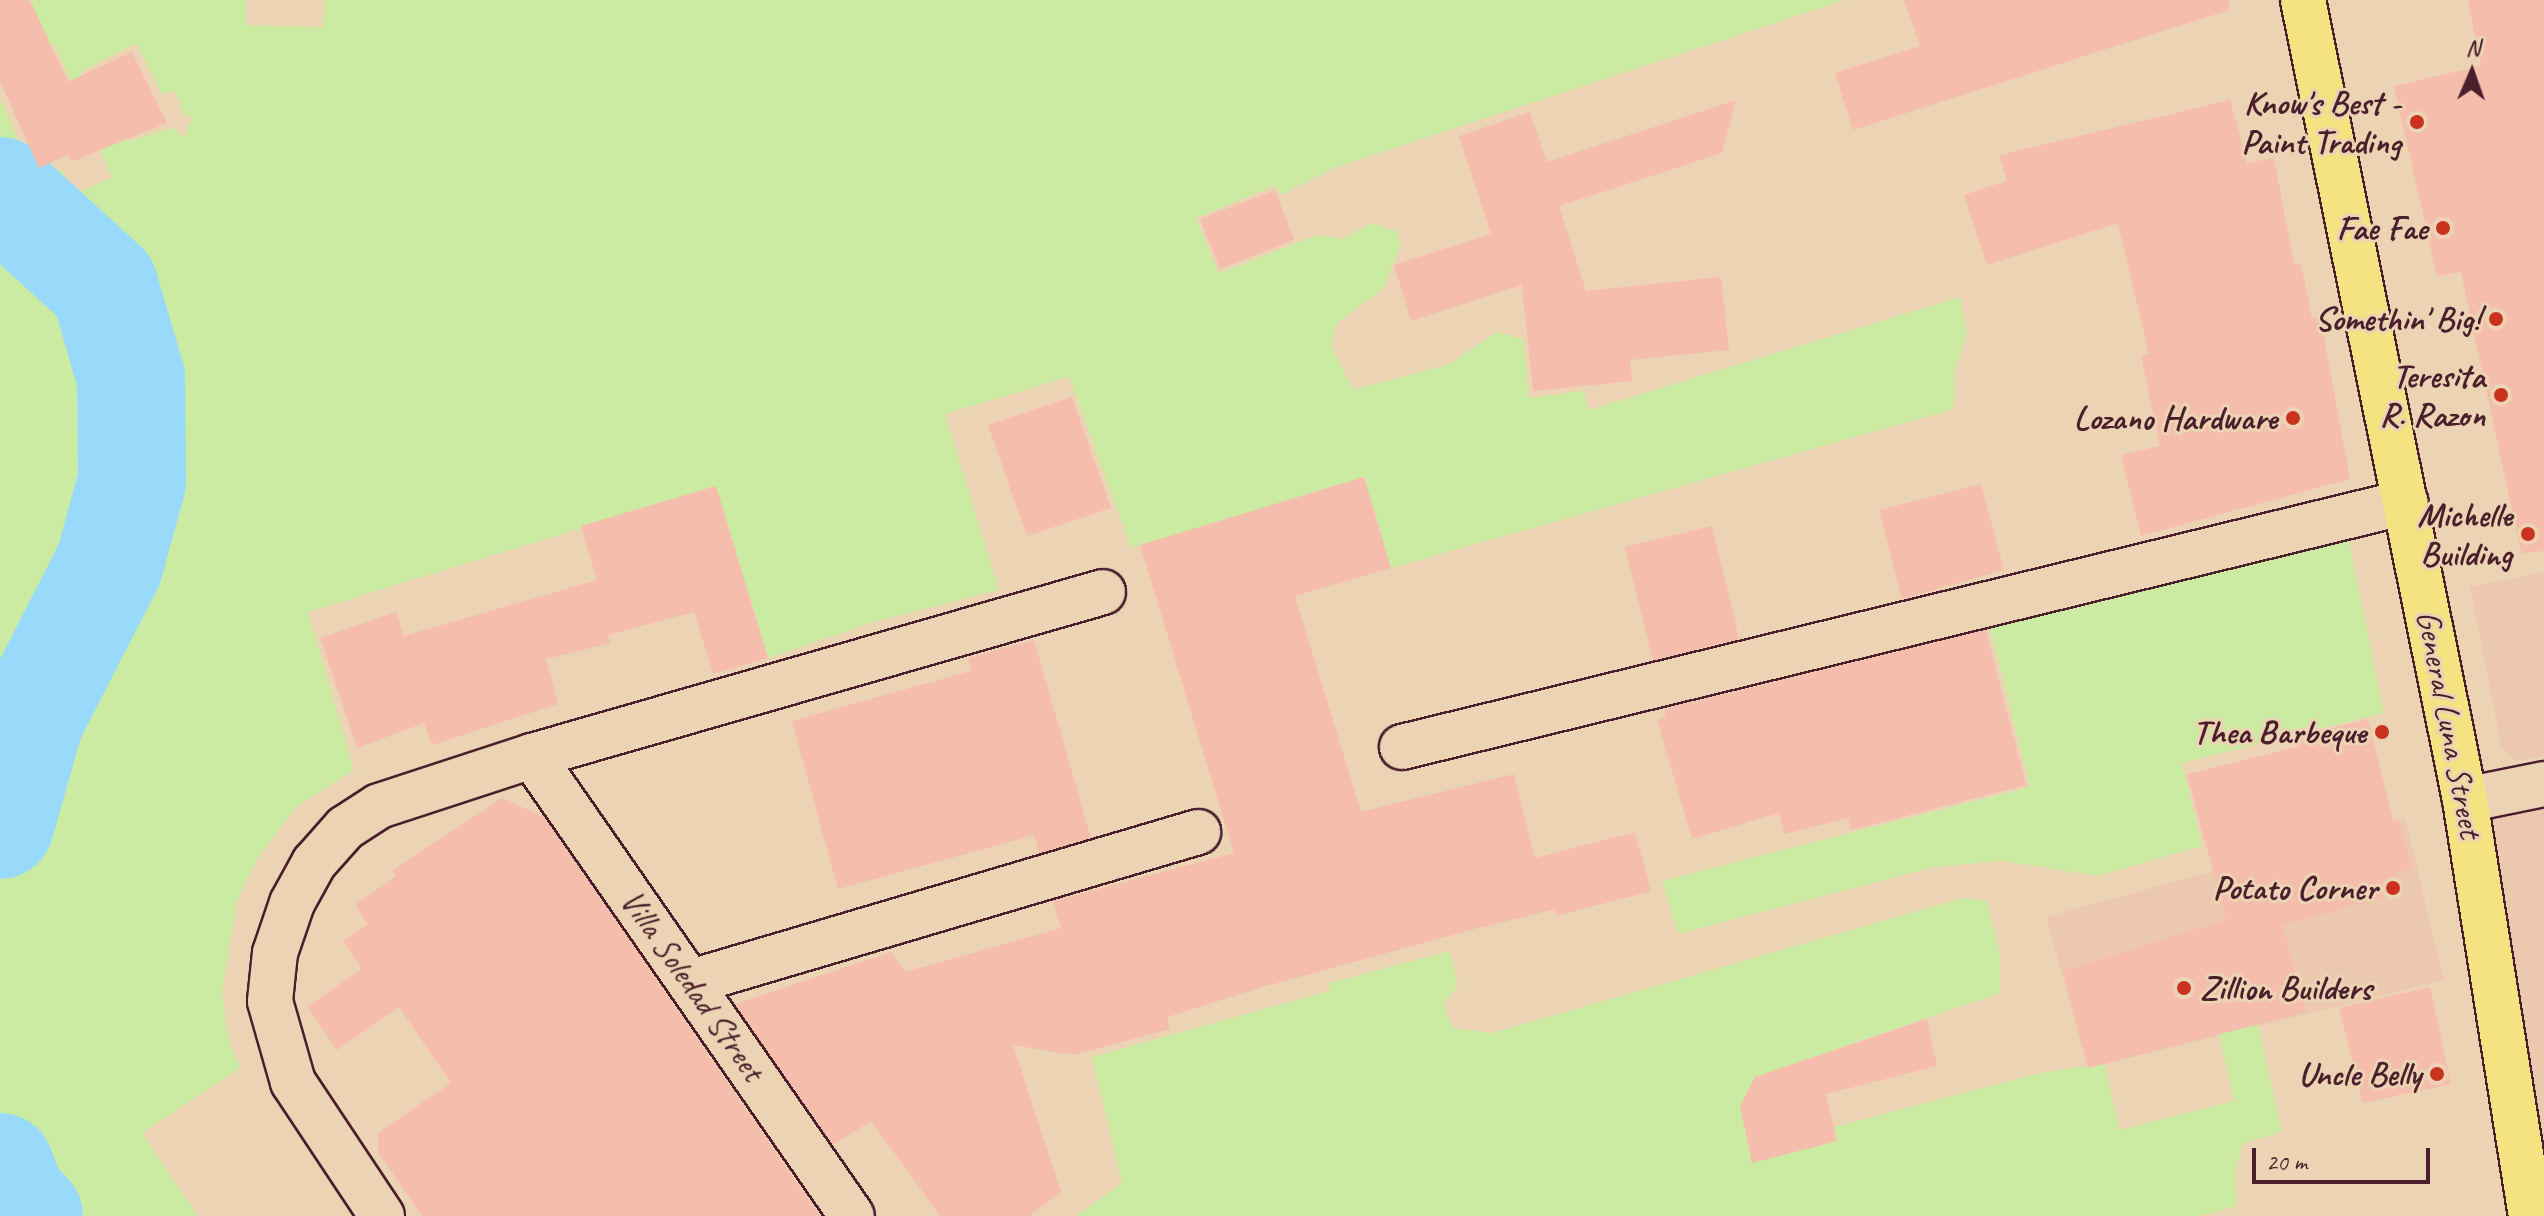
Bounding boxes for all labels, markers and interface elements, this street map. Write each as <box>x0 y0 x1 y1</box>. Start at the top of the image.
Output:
north arrow <box>2432 32 2512 112</box>
text: N <box>2466 34 2480 62</box>
place label: Know's Best - Paint Trading <box>2241 82 2401 162</box>
marker: Know's Best - Paint Trading <box>2408 113 2426 131</box>
place label: Fae Fae <box>2336 208 2427 248</box>
marker: Fae Fae <box>2434 219 2452 237</box>
place label: Somethin' Big! <box>2315 299 2480 339</box>
marker: Somethin' Big! <box>2487 310 2505 328</box>
place label: Teresita R. Razon <box>2380 355 2485 434</box>
marker: Teresita R. Razon <box>2492 386 2510 404</box>
place label: Lozano Hardware <box>2074 398 2277 438</box>
marker: Lozano Hardware <box>2284 409 2302 427</box>
place label: Michelle Building <box>2417 494 2512 574</box>
marker: Michelle Building <box>2519 525 2537 543</box>
street label: General Luna Street <box>2408 607 2492 841</box>
place label: Thea Barbeque <box>2192 712 2366 752</box>
marker: Thea Barbeque <box>2373 723 2391 741</box>
place label: Potato Corner <box>2213 868 2377 908</box>
marker: Potato Corner <box>2384 879 2402 897</box>
street label: Villa Soledad Street <box>612 881 774 1089</box>
place label: Zillion Builders <box>2200 968 2372 1008</box>
marker: Zillion Builders <box>2175 979 2193 997</box>
place label: Uncle Belly <box>2298 1054 2421 1094</box>
marker: Uncle Belly <box>2428 1065 2446 1083</box>
scale bar <box>2256 1132 2434 1182</box>
text: 20 m <box>2266 1147 2307 1177</box>

